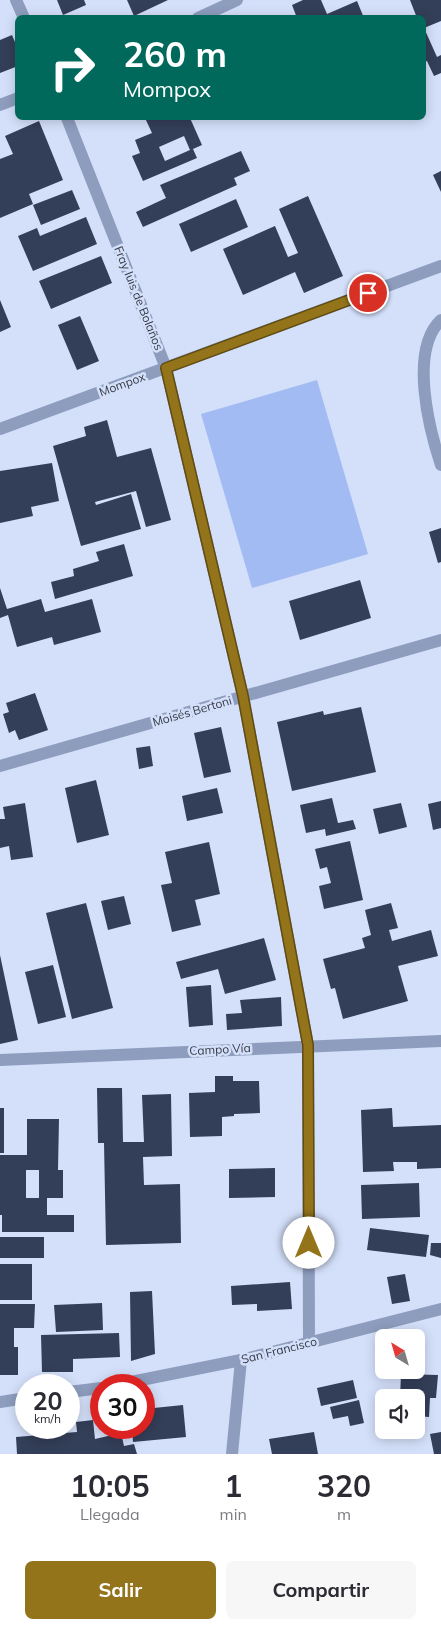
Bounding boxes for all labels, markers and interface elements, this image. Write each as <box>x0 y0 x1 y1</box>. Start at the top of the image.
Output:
text: 260 m <box>123 32 227 76</box>
icon: right <box>40 35 105 100</box>
text: Mompox <box>123 75 211 103</box>
street label: Fray luis de Bolaños <box>111 244 167 352</box>
pin <box>347 272 389 314</box>
icon: arrive <box>354 279 382 307</box>
street label: Mompox <box>97 369 148 399</box>
street label: Moisés Bertoni <box>151 692 234 729</box>
street label: Campo Vía <box>189 1040 251 1058</box>
position arrow <box>282 1216 334 1268</box>
north arrow <box>375 1329 425 1379</box>
map controls <box>375 1329 425 1439</box>
street label: San Francisco <box>240 1333 319 1367</box>
speed limit sign: 30 <box>90 1374 155 1439</box>
text: 20 <box>32 1385 63 1416</box>
button: sound <box>375 1389 425 1439</box>
text: km/h <box>34 1411 61 1426</box>
text: 10:05 <box>70 1467 150 1505</box>
text: 1 <box>224 1467 242 1505</box>
text: 320 <box>317 1467 371 1505</box>
text: Llegada <box>80 1504 140 1524</box>
text: min <box>220 1504 247 1524</box>
text: m <box>337 1504 351 1524</box>
button: Salir <box>25 1561 216 1619</box>
button: Compartir <box>226 1561 416 1619</box>

